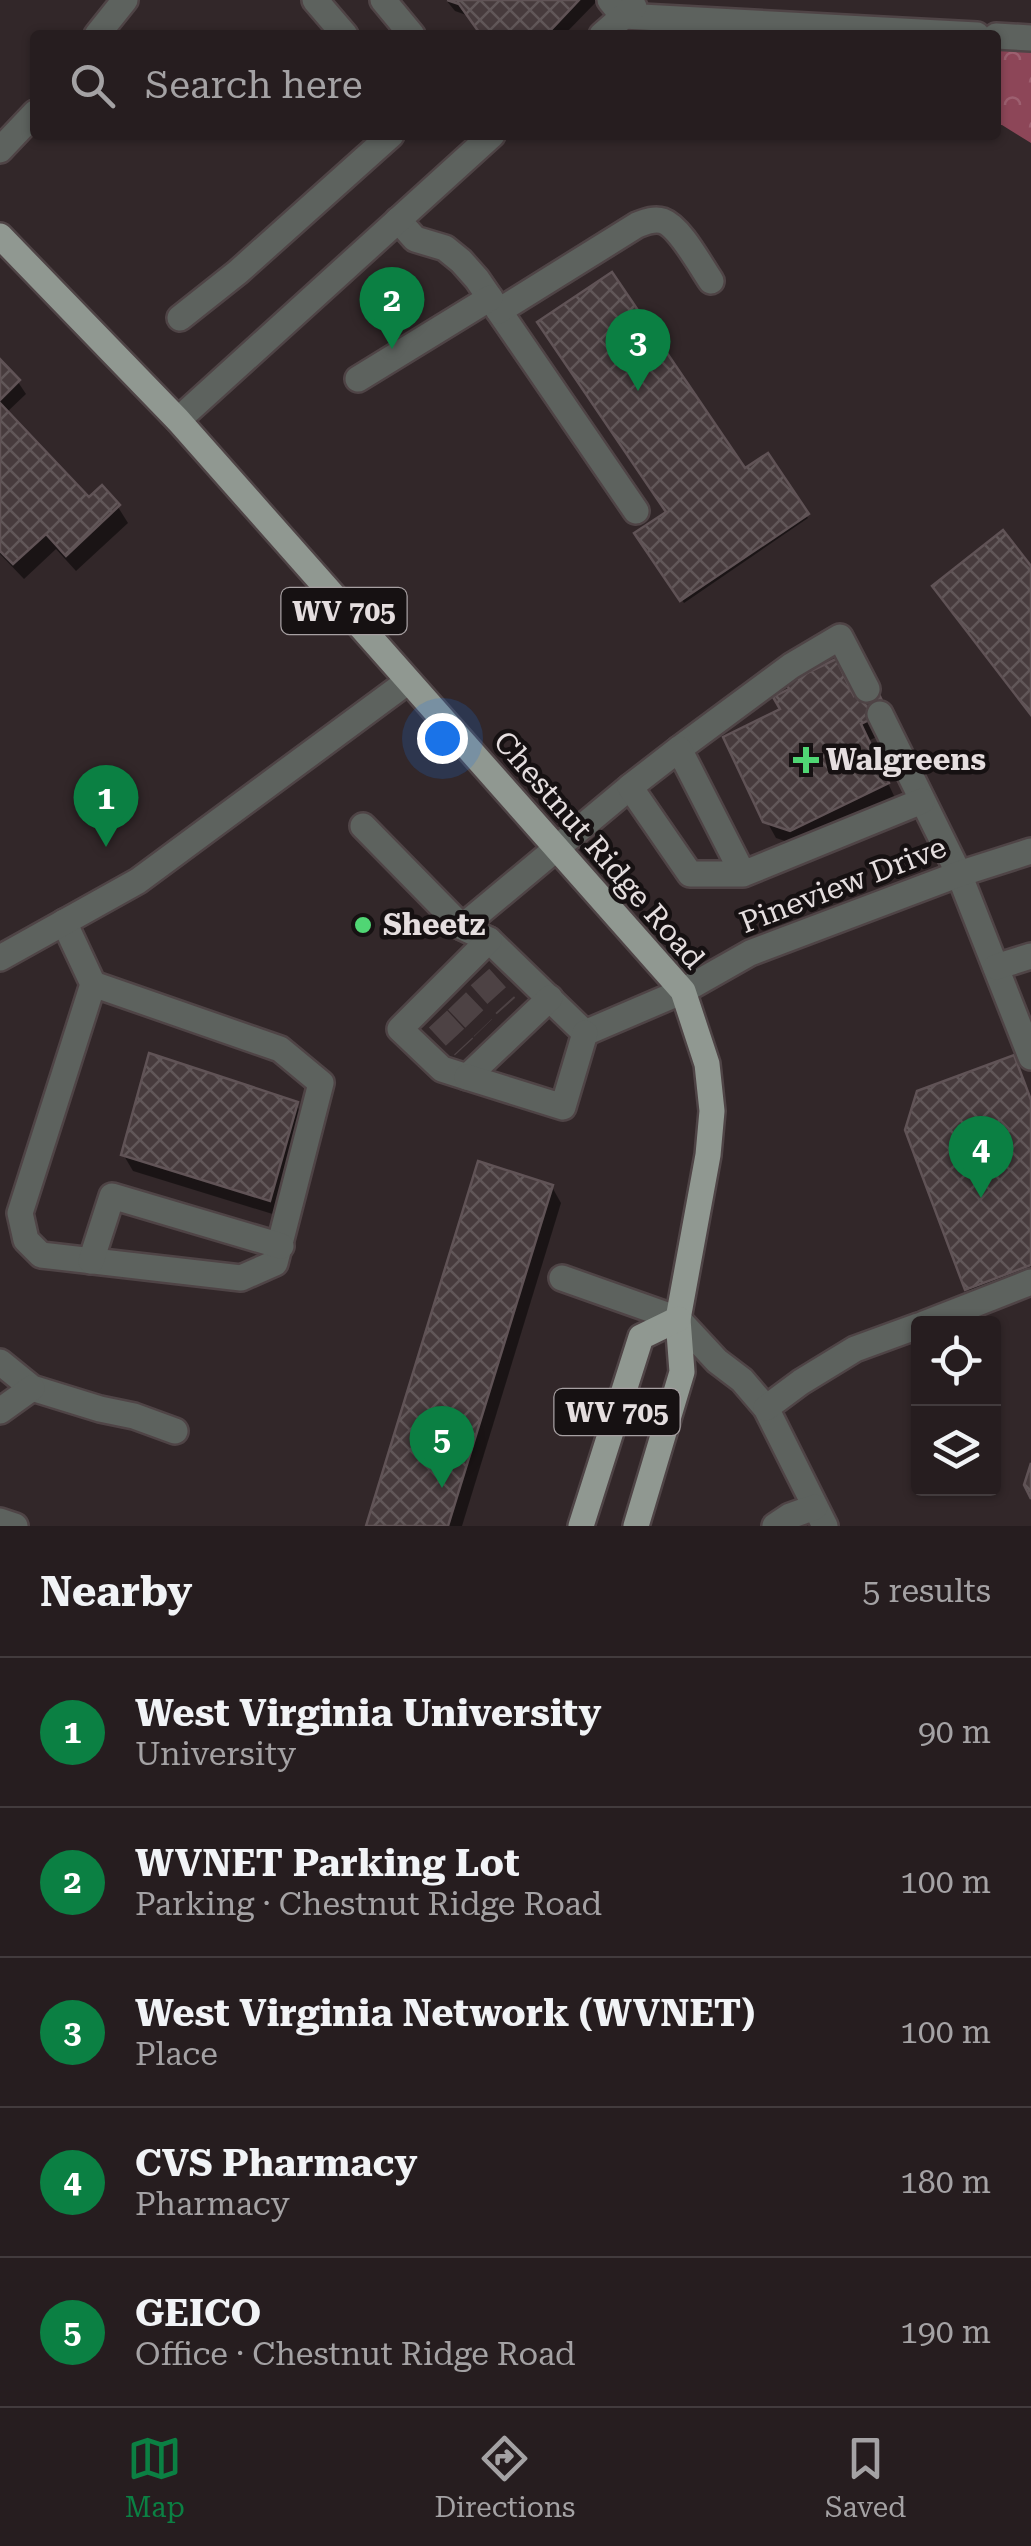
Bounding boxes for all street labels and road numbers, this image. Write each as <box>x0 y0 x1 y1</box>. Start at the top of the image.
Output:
road number: WV 705 <box>282 588 406 634</box>
street label: Chestnut Ridge Road <box>487 724 712 976</box>
street label: Pineview Drive <box>735 829 951 940</box>
road number: WV 705 <box>554 1389 680 1435</box>

